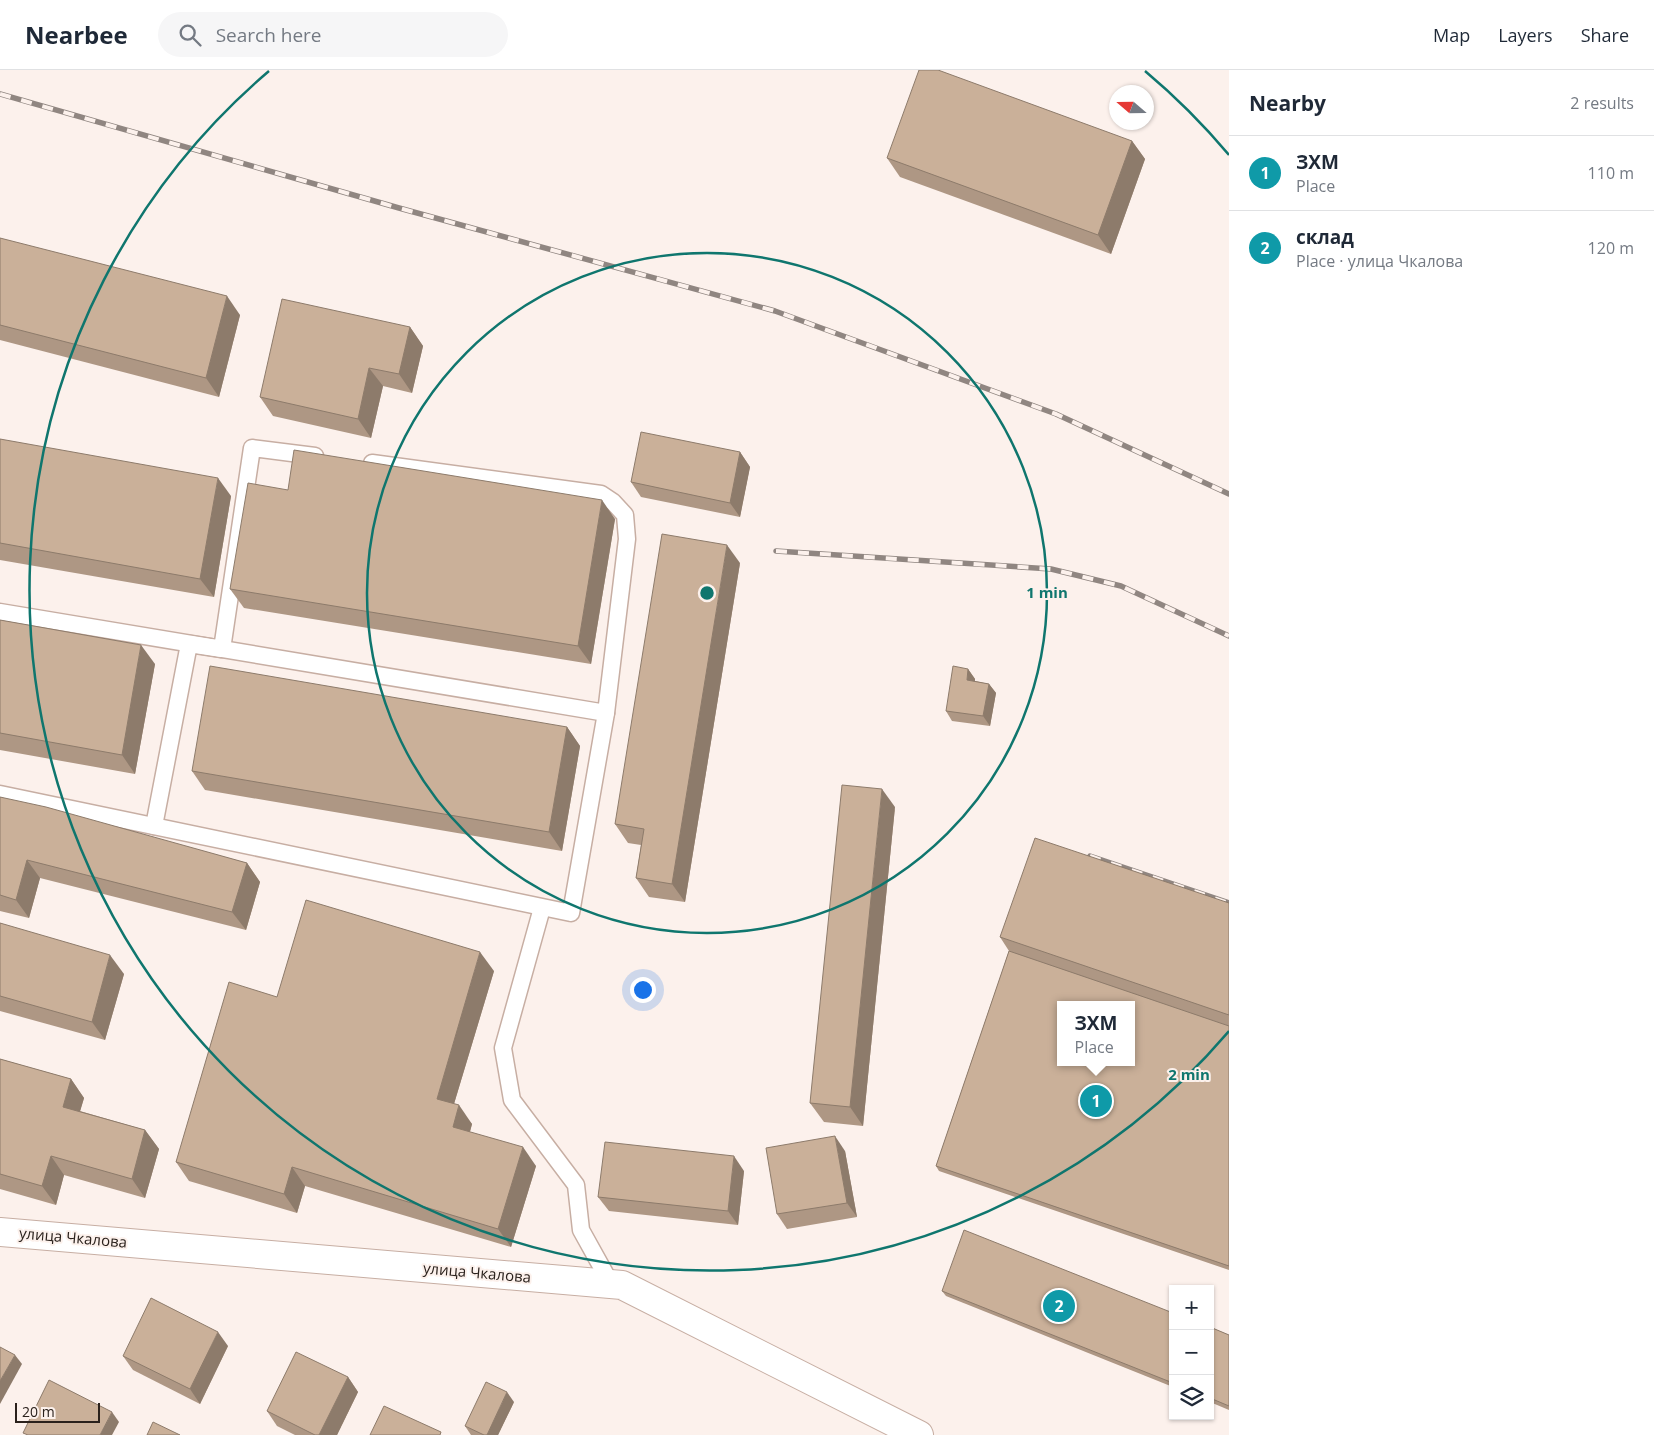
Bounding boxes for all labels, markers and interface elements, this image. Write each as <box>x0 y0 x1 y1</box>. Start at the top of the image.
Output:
search box <box>158 12 508 57</box>
text: Nearbee <box>25 18 128 51</box>
icon: search <box>176 21 204 49</box>
text: Search here <box>216 22 322 48</box>
text: Map <box>1433 23 1470 47</box>
text: Layers <box>1498 23 1553 47</box>
text: Share <box>1581 23 1629 47</box>
north arrow <box>1109 85 1154 130</box>
text: Nearby <box>1249 89 1326 117</box>
text: 2 results <box>1570 92 1634 114</box>
text: ЗХМ <box>1296 149 1339 175</box>
text: 1 <box>1260 162 1270 184</box>
text: 110 m <box>1588 162 1634 184</box>
text: Place <box>1296 175 1335 197</box>
text: склад <box>1296 224 1354 250</box>
text: 2 <box>1260 237 1270 259</box>
text: 120 m <box>1588 237 1634 259</box>
text: Place · улица Чкалова <box>1296 250 1463 272</box>
text: 1 min <box>1026 582 1068 602</box>
centre of rings <box>698 584 716 602</box>
your location <box>630 977 656 1003</box>
popup <box>1057 1001 1135 1066</box>
text: ЗХМ <box>1075 1010 1117 1036</box>
text: Place <box>1075 1036 1114 1058</box>
text: 2 min <box>1168 1064 1210 1084</box>
pin: 1 <box>1080 1082 1112 1120</box>
street label: улица Чкалова <box>18 1222 128 1252</box>
street label: улица Чкалова <box>422 1257 532 1287</box>
map controls <box>1169 1285 1214 1420</box>
button: + <box>1169 1285 1214 1330</box>
pin: 2 <box>1043 1287 1075 1325</box>
button: − <box>1169 1330 1214 1375</box>
button: layers <box>1169 1375 1214 1420</box>
scale bar <box>15 1400 100 1423</box>
text: 20 m <box>22 1402 55 1421</box>

